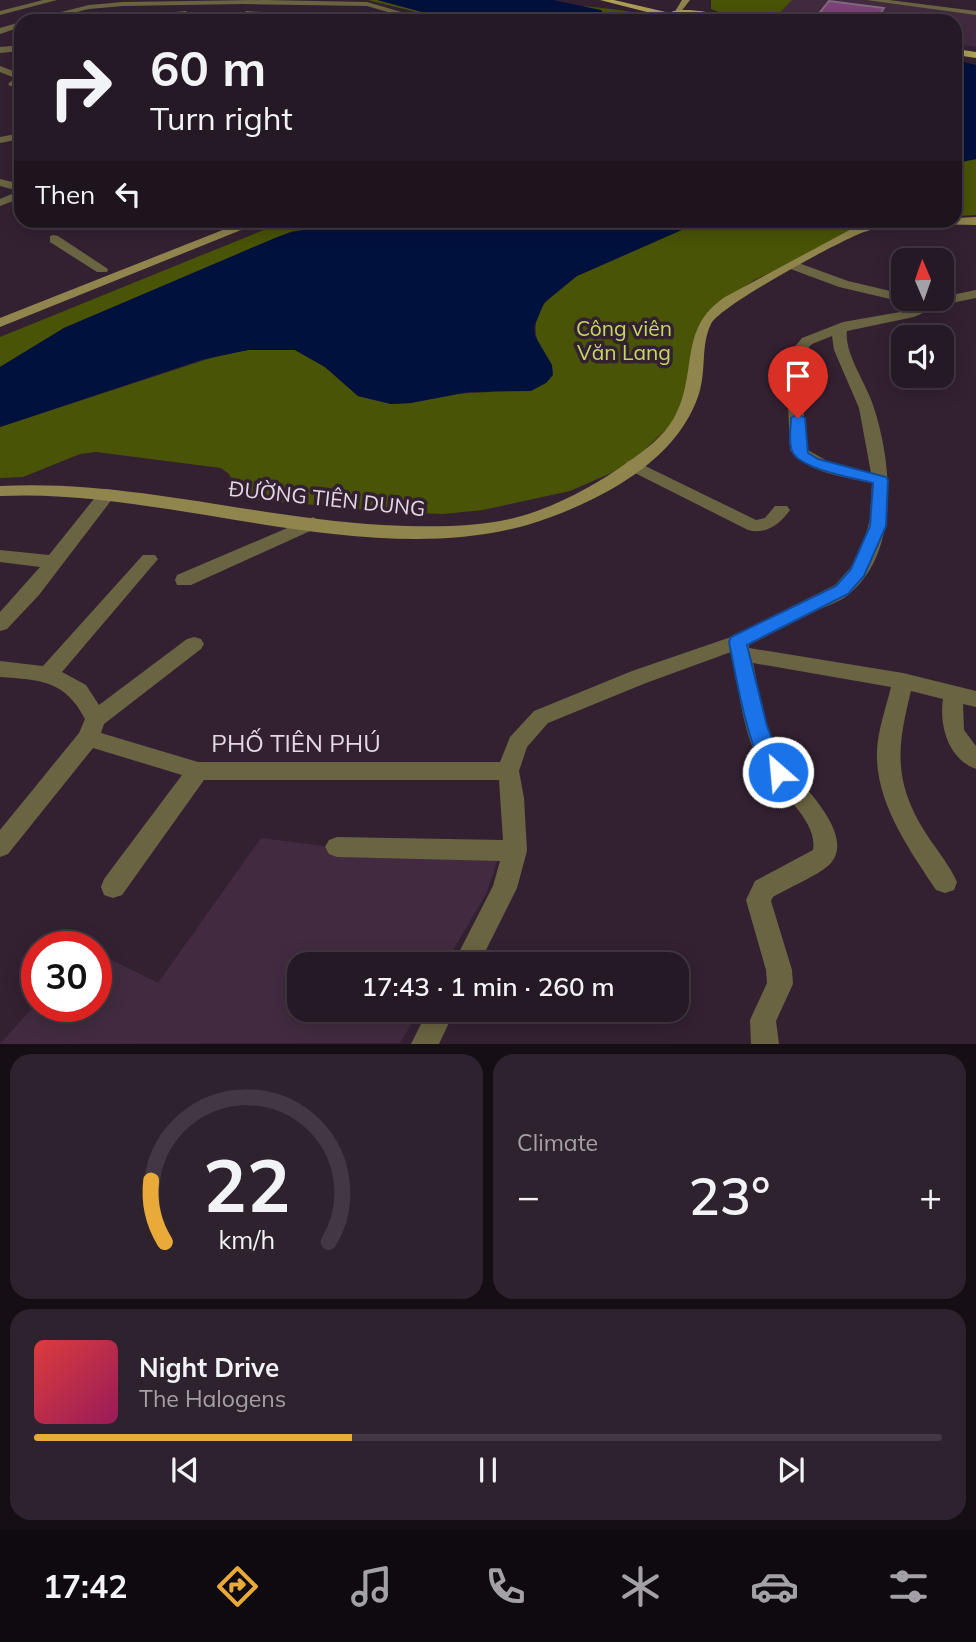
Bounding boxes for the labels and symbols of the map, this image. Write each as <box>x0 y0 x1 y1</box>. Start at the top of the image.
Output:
north arrow <box>891 248 954 312</box>
park label: Công viên Văn Lang <box>576 315 672 365</box>
pin <box>768 346 828 418</box>
street label: ĐƯỜNG TIÊN DUNG <box>228 475 427 521</box>
street label: PHỐ TIÊN PHÚ <box>211 728 381 758</box>
position arrow <box>741 735 815 809</box>
speed limit sign: 30 <box>21 931 112 1022</box>

